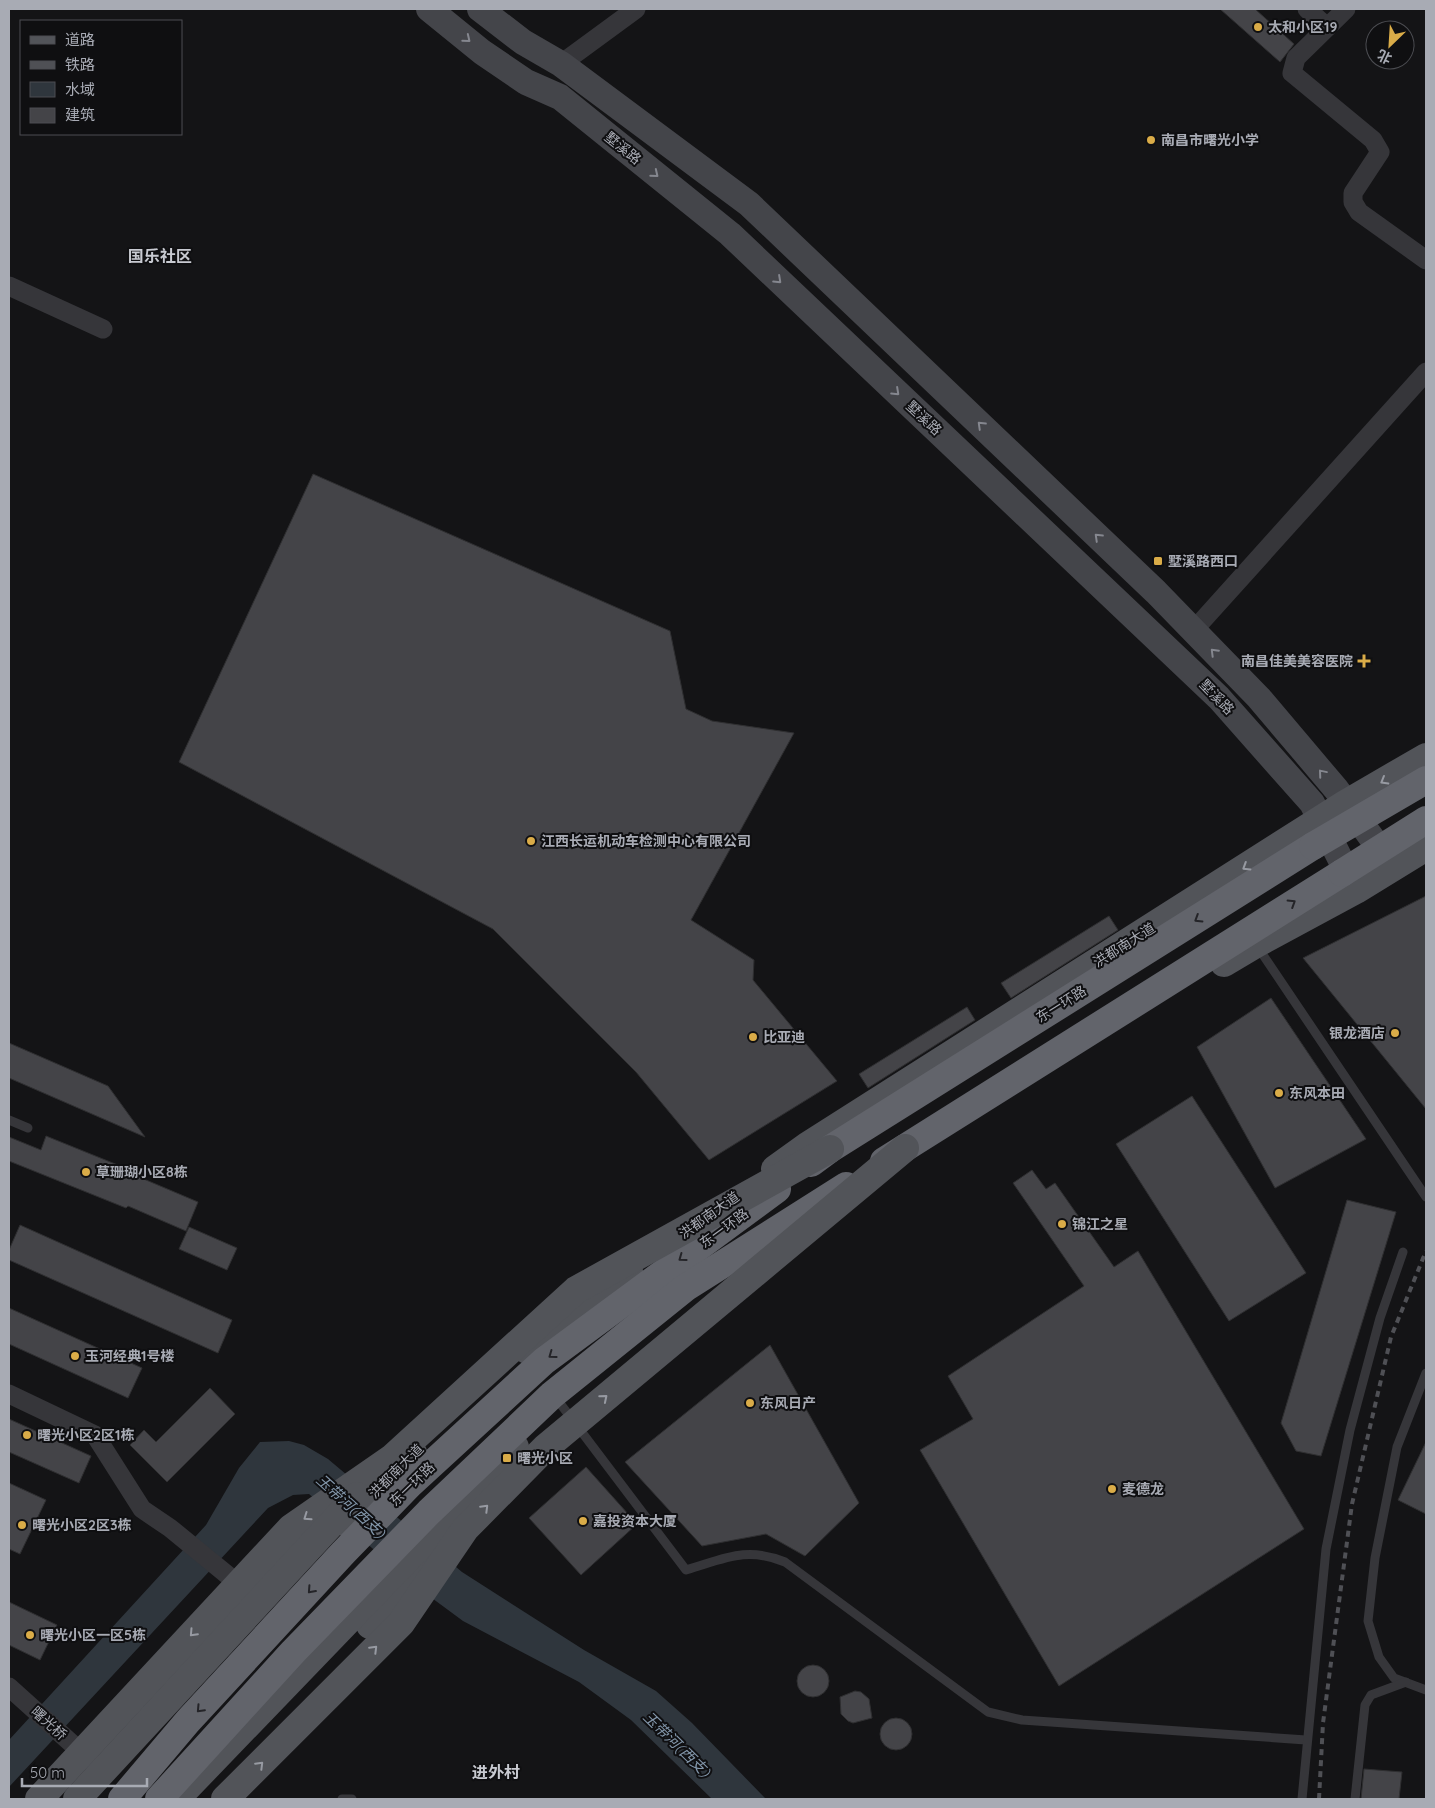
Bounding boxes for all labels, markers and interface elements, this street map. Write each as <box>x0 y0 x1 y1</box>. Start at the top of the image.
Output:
place label: 太和小区19 <box>1268 18 1337 36</box>
legend <box>20 20 182 135</box>
north arrow <box>1365 20 1415 70</box>
marker: 太和小区19 <box>1252 21 1264 33</box>
text: 道路 <box>65 30 95 49</box>
one-way arrow <box>461 34 470 43</box>
text: 北 <box>1374 46 1395 68</box>
text: 铁路 <box>65 55 95 74</box>
text: 水域 <box>65 80 95 99</box>
text: 建筑 <box>65 105 95 124</box>
street label: 墅溪路 <box>601 128 645 168</box>
place label: 南昌市曙光小学 <box>1161 131 1259 149</box>
marker: 南昌市曙光小学 <box>1145 134 1157 146</box>
one-way arrow <box>649 168 658 176</box>
district label: 国乐社区 <box>128 246 192 266</box>
one-way arrow <box>772 274 781 283</box>
one-way arrow <box>890 386 899 395</box>
street label: 墅溪路 <box>903 397 945 439</box>
one-way arrow <box>977 422 986 431</box>
one-way arrow <box>1095 534 1104 543</box>
place label: 墅溪路西口 <box>1168 552 1238 570</box>
marker: 墅溪路西口 <box>1152 555 1164 567</box>
one-way arrow <box>1211 648 1220 657</box>
place label: 南昌佳美美容医院 <box>1241 652 1353 670</box>
marker: 南昌佳美美容医院 <box>1357 654 1371 668</box>
street label: 墅溪路 <box>1196 676 1238 718</box>
one-way arrow <box>1319 769 1328 778</box>
one-way arrow <box>1381 775 1390 785</box>
place label: 江西长运机动车检测中心有限公司 <box>541 832 751 850</box>
marker: 江西长运机动车检测中心有限公司 <box>525 835 537 847</box>
one-way arrow <box>1243 861 1252 870</box>
one-way arrow <box>1286 900 1295 910</box>
one-way arrow <box>1194 912 1203 922</box>
street label: 洪都南大道 <box>1090 919 1158 971</box>
street label: 东一环路 <box>1032 982 1090 1026</box>
place label: 银龙酒店 <box>1329 1024 1385 1042</box>
marker: 银龙酒店 <box>1389 1027 1401 1039</box>
place label: 比亚迪 <box>763 1028 805 1046</box>
marker: 比亚迪 <box>747 1031 759 1043</box>
place label: 东风本田 <box>1289 1084 1345 1102</box>
marker: 东风本田 <box>1273 1087 1285 1099</box>
place label: 草珊瑚小区8栋 <box>96 1163 188 1181</box>
marker: 草珊瑚小区8栋 <box>80 1166 92 1178</box>
street label: 洪都南大道 <box>675 1188 743 1242</box>
street label: 东一环路 <box>696 1204 752 1252</box>
place label: 锦江之星 <box>1072 1215 1128 1233</box>
marker: 锦江之星 <box>1056 1218 1068 1230</box>
one-way arrow <box>679 1253 688 1261</box>
place label: 玉河经典1号楼 <box>85 1347 174 1365</box>
one-way arrow <box>548 1349 558 1358</box>
marker: 玉河经典1号楼 <box>69 1350 81 1362</box>
place label: 东风日产 <box>760 1394 816 1412</box>
one-way arrow <box>598 1396 607 1404</box>
marker: 东风日产 <box>744 1397 756 1409</box>
place label: 曙光小区2区1栋 <box>37 1426 134 1444</box>
marker: 曙光小区2区1栋 <box>21 1429 33 1441</box>
street label: 洪都南大道 <box>365 1440 427 1502</box>
place label: 曙光小区 <box>517 1449 573 1467</box>
marker: 曙光小区 <box>501 1452 513 1464</box>
street label: 东一环路 <box>386 1458 438 1510</box>
water label: 玉带河(西支) <box>313 1470 390 1543</box>
place label: 麦德龙 <box>1122 1480 1164 1498</box>
marker: 麦德龙 <box>1106 1483 1118 1495</box>
one-way arrow <box>479 1505 488 1514</box>
one-way arrow <box>303 1511 313 1520</box>
place label: 嘉投资本大厦 <box>593 1512 677 1530</box>
marker: 嘉投资本大厦 <box>577 1515 589 1527</box>
place label: 曙光小区2区3栋 <box>32 1516 131 1534</box>
marker: 曙光小区2区3栋 <box>16 1519 28 1531</box>
one-way arrow <box>307 1584 316 1593</box>
place label: 曙光小区一区5栋 <box>40 1626 146 1644</box>
one-way arrow <box>190 1627 199 1636</box>
marker: 曙光小区一区5栋 <box>24 1629 36 1641</box>
one-way arrow <box>368 1646 377 1655</box>
street label: 曙光桥 <box>27 1702 71 1744</box>
one-way arrow <box>197 1703 206 1712</box>
water label: 玉带河(西支) <box>639 1707 716 1782</box>
scale bar <box>22 1756 148 1788</box>
one-way arrow <box>254 1761 263 1770</box>
district label: 进外村 <box>472 1762 520 1782</box>
text: 50 m <box>30 1763 65 1782</box>

